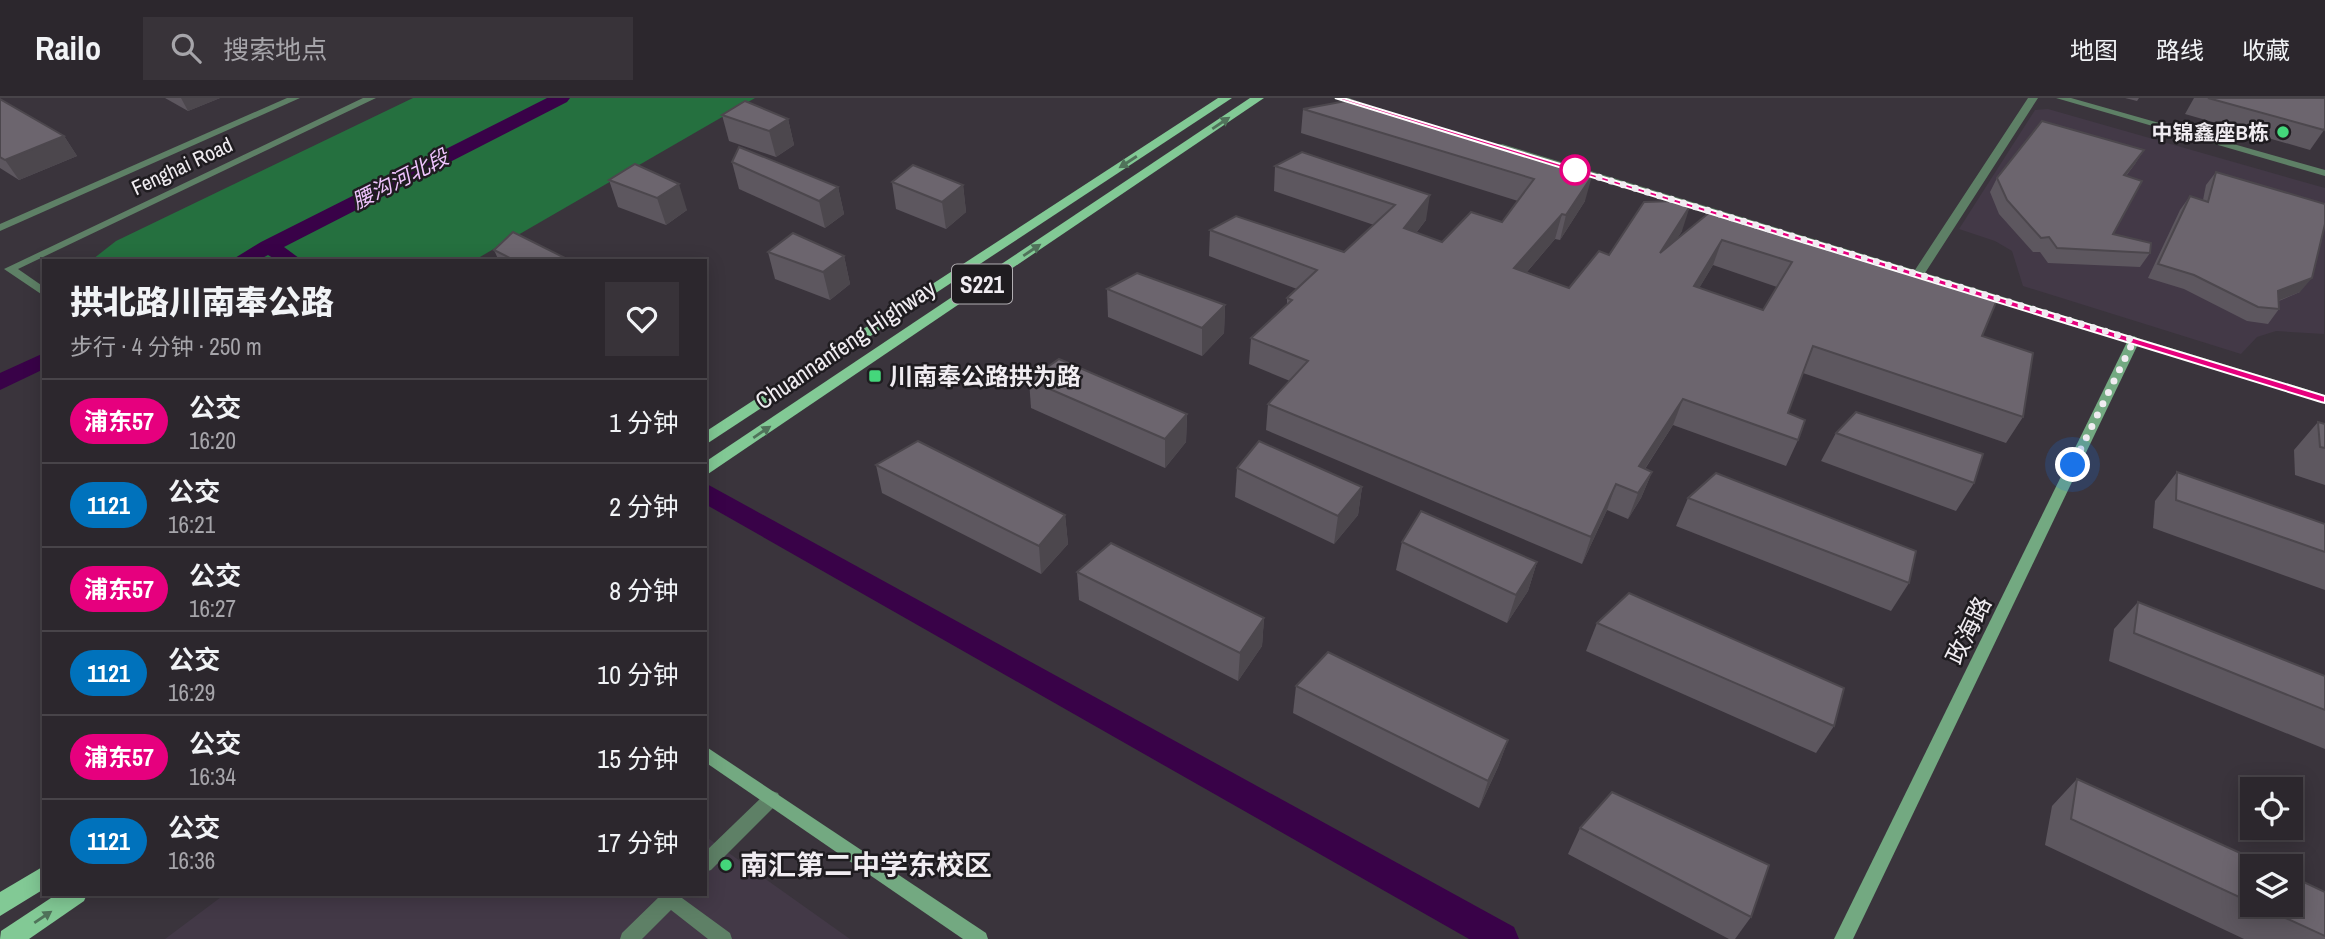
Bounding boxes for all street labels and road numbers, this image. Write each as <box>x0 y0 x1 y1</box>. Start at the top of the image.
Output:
street label: Fenghai Road <box>127 130 237 202</box>
road number: S221 <box>952 265 1012 304</box>
street label: Chuannanfeng Highway <box>749 272 942 416</box>
street label: 政海路 <box>1938 591 1998 669</box>

